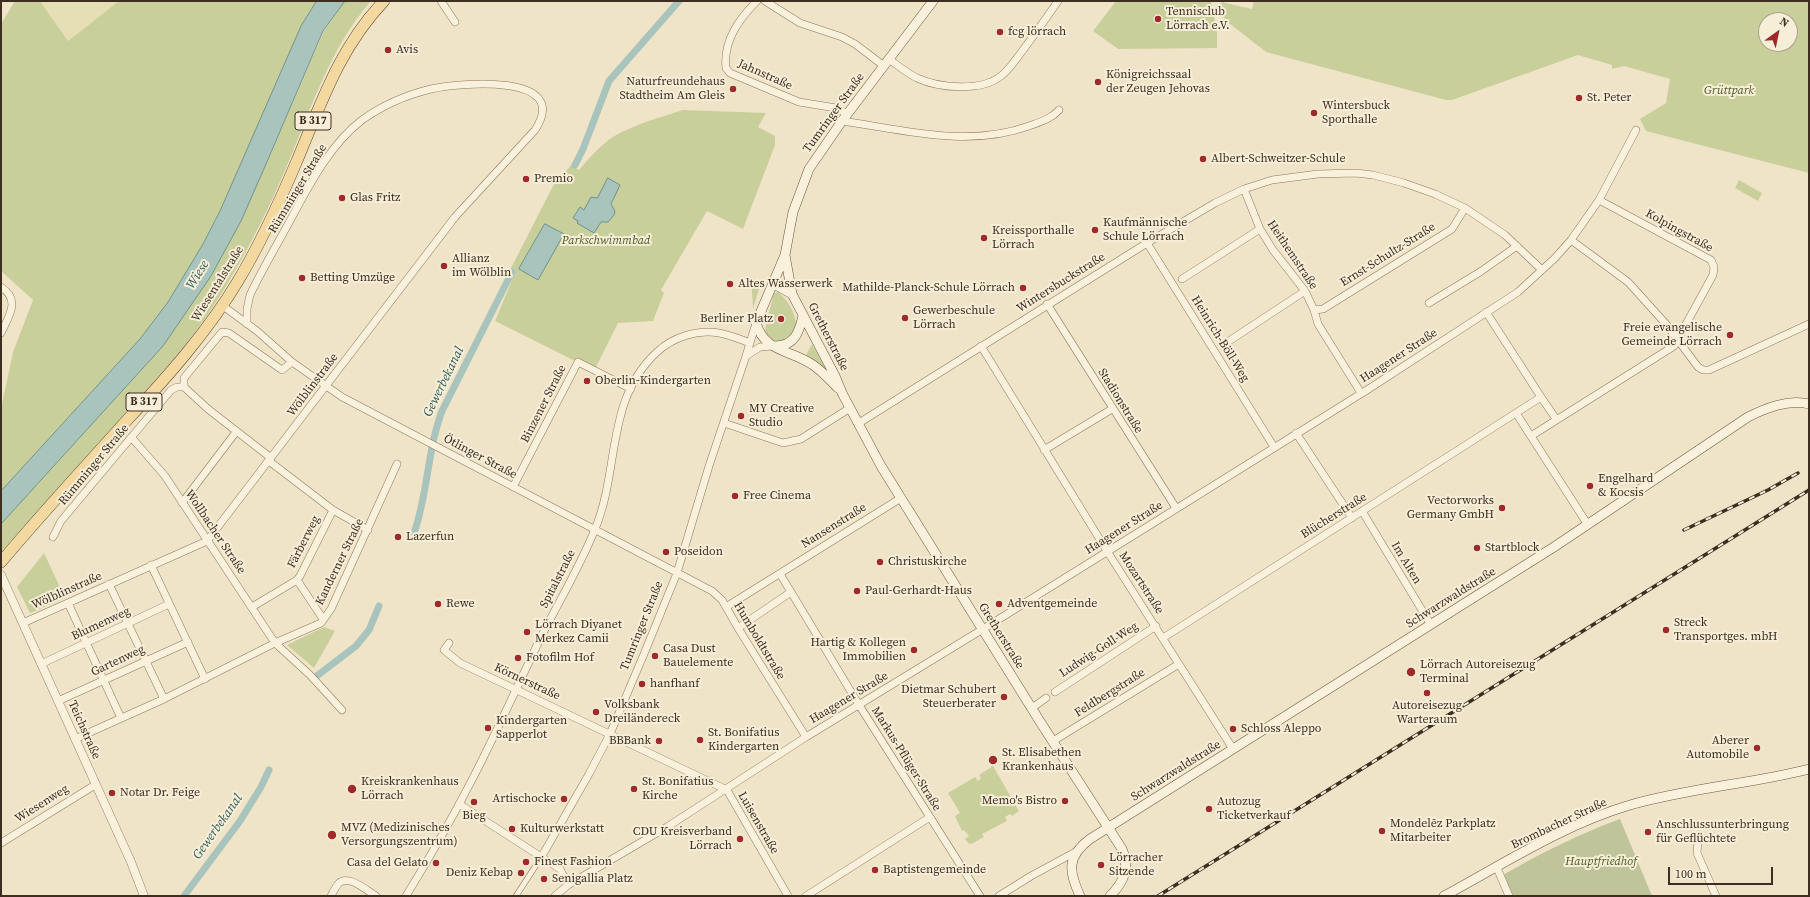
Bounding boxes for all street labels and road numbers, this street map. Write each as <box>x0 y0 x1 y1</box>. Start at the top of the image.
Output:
street label: Jahnstraße <box>736 57 794 93</box>
street label: Tumringer Straße <box>800 70 868 156</box>
road number: B 317 <box>295 112 331 130</box>
street label: Rümminger Straße <box>266 142 330 236</box>
street label: Kolpingstraße <box>1643 207 1715 255</box>
street label: Heithemstraße <box>1264 218 1320 292</box>
street label: Ernst-Schultz-Straße <box>1338 220 1438 290</box>
street label: Wiesentalstraße <box>189 244 247 324</box>
street label: Wintersbuckstraße <box>1014 250 1108 316</box>
street label: Heinrich-Böll-Weg <box>1188 293 1252 385</box>
street label: Gretherstraße <box>805 300 851 374</box>
street label: Haagener Straße <box>1358 326 1440 386</box>
street label: Wölblinstraße <box>285 351 341 419</box>
street label: Binzener Straße <box>518 363 570 445</box>
street label: Stadionstraße <box>1094 366 1146 436</box>
road number: B 317 <box>126 393 162 411</box>
street label: Rümminger Straße <box>56 422 132 508</box>
street label: Ötlinger Straße <box>441 432 519 482</box>
street label: Wollbacher Straße <box>181 487 249 577</box>
street label: Blücherstraße <box>1298 490 1370 542</box>
street label: Haagener Straße <box>1082 498 1166 558</box>
street label: Nansenstraße <box>799 500 869 552</box>
street label: Färberweg <box>285 513 323 571</box>
street label: Kanderner Straße <box>313 516 367 608</box>
street label: Im Alten <box>1388 539 1424 587</box>
street label: Spitalstraße <box>537 547 579 611</box>
street label: Mozartstraße <box>1116 549 1166 617</box>
street label: Schwarzwaldstraße <box>1403 565 1499 631</box>
street label: Wölblinstraße <box>30 569 104 613</box>
street label: Tumringer Straße <box>618 579 666 673</box>
street label: Humboldtstraße <box>730 600 788 682</box>
street label: Gretherstraße <box>975 600 1027 672</box>
street label: Blumenweg <box>69 604 133 644</box>
street label: Ludwig-Goll-Weg <box>1057 619 1141 681</box>
street label: Gartenweg <box>89 642 147 680</box>
street label: Körnerstraße <box>492 660 562 704</box>
street label: Feldbergstraße <box>1072 666 1148 720</box>
street label: Haagener Straße <box>807 669 891 727</box>
street label: Teichstraße <box>65 699 103 761</box>
street label: Markus-Pflüger-Straße <box>868 704 944 814</box>
street label: Schwarzwaldstraße <box>1128 738 1224 804</box>
street label: Wiesenweg <box>13 782 71 826</box>
street label: Luisenstraße <box>734 789 782 857</box>
street label: Brombacher Straße <box>1509 795 1609 853</box>

